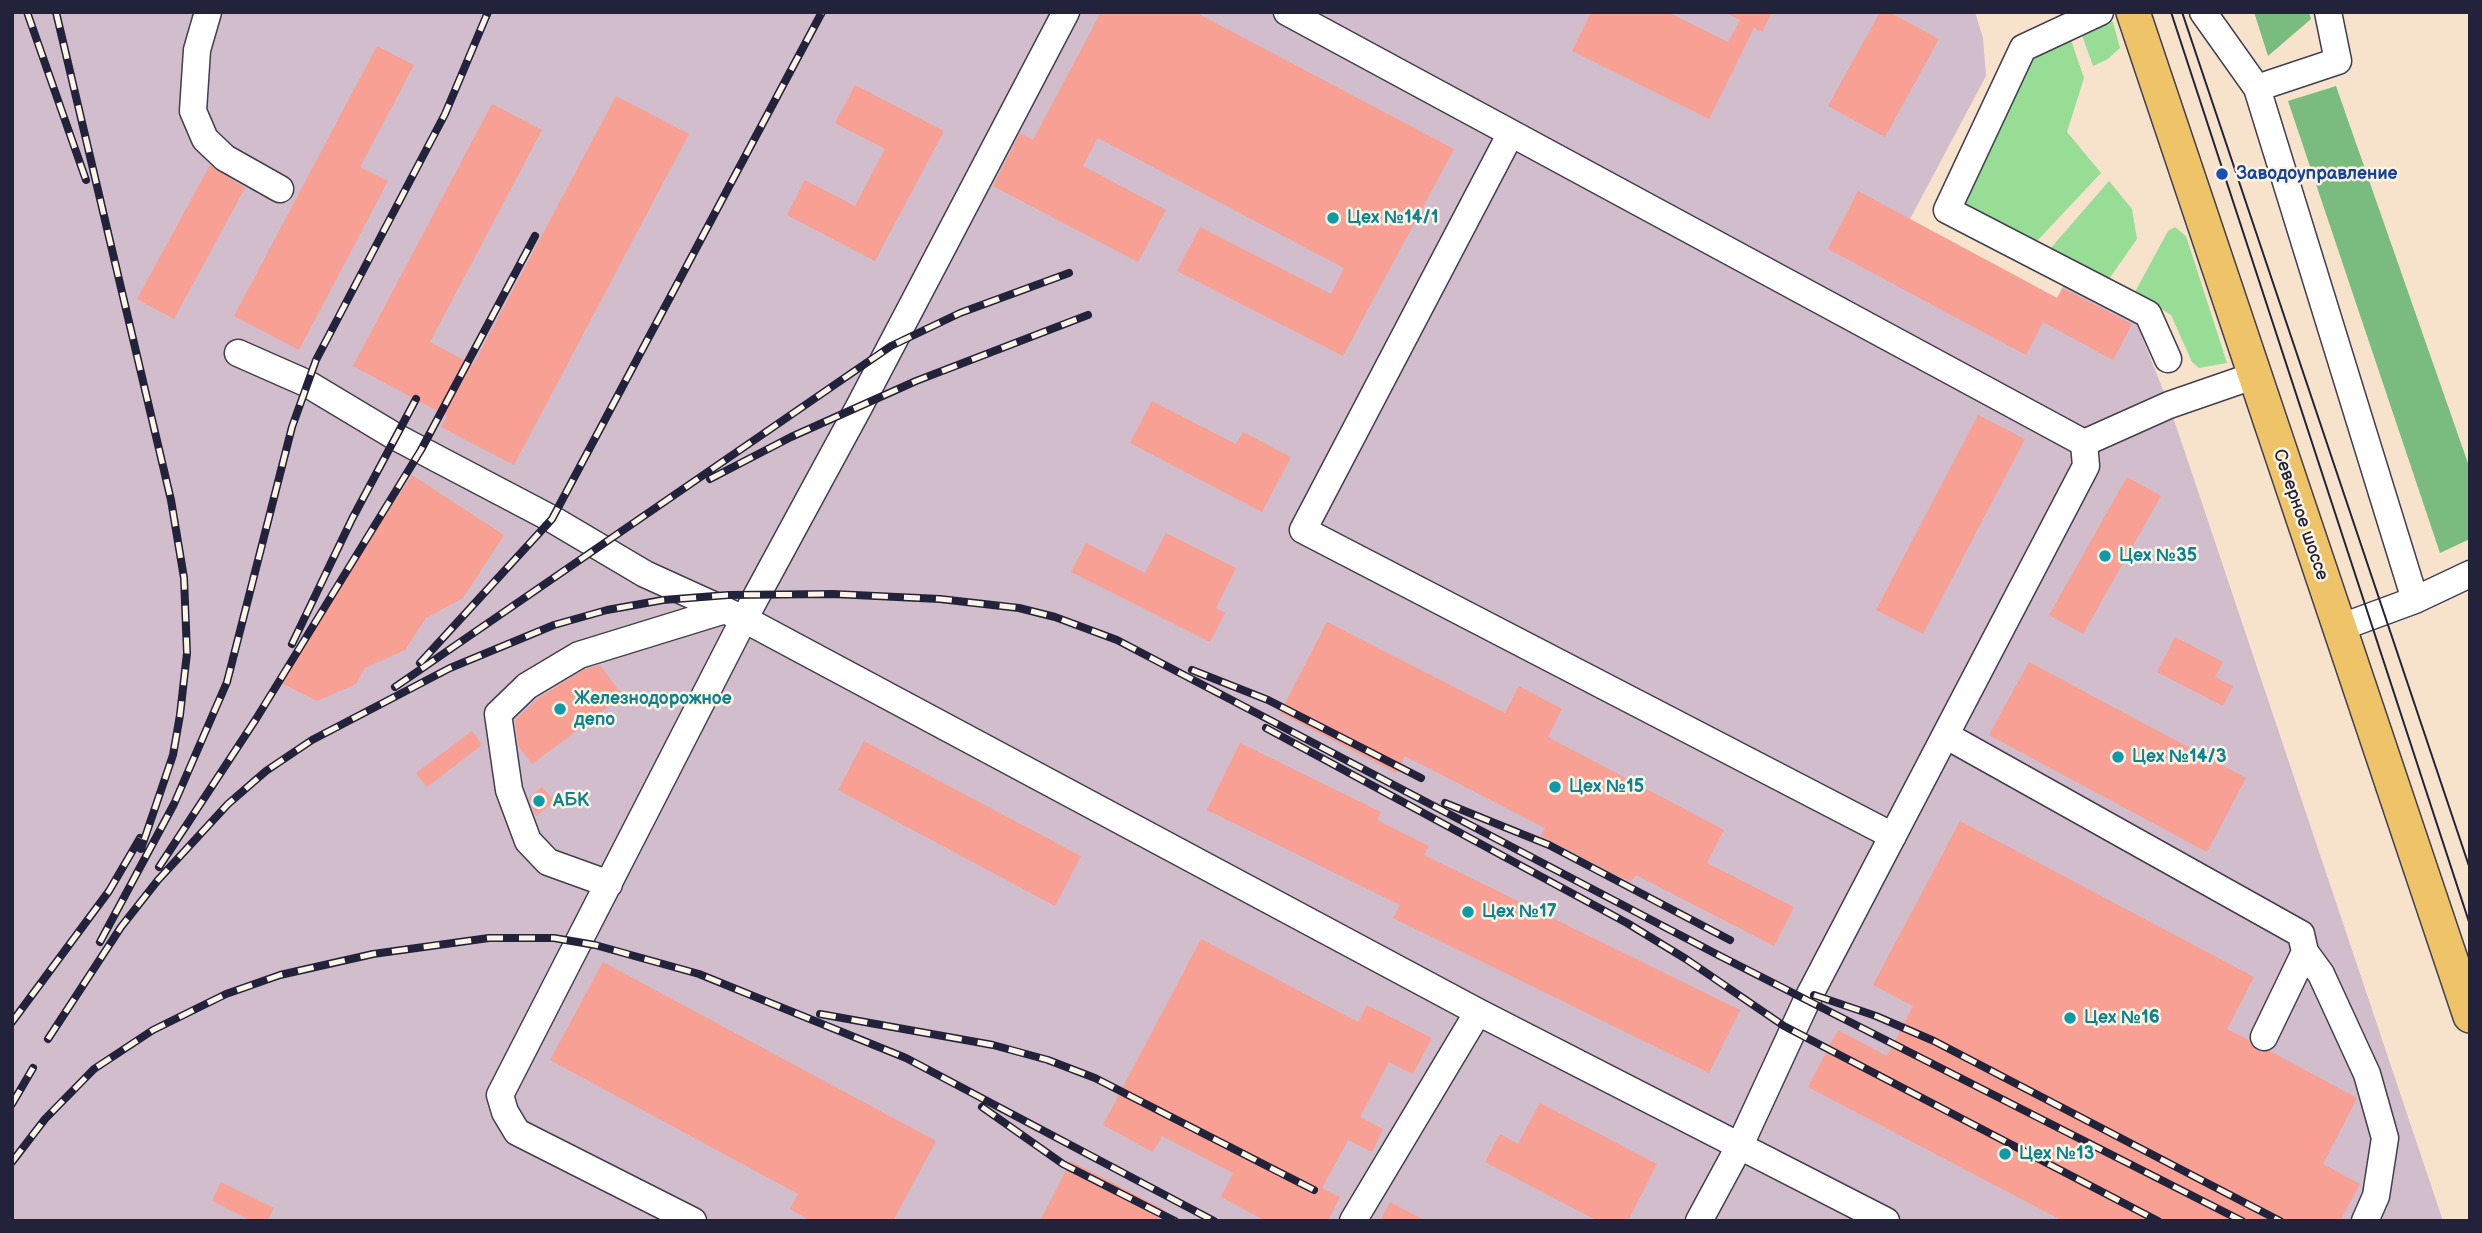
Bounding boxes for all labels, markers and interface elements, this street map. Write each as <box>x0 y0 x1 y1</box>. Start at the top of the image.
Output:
place label: Заводоуправление <box>2236 163 2398 185</box>
marker: Заводоуправление <box>2214 166 2230 182</box>
place label: Цех №14/1 <box>1347 207 1439 229</box>
marker: Цех №14/1 <box>1325 210 1341 226</box>
street label: Северное шоссе <box>2267 447 2333 583</box>
place label: Цех №35 <box>2119 545 2197 567</box>
marker: Цех №35 <box>2097 548 2113 564</box>
place label: Железнодорожное депо <box>574 688 732 730</box>
marker: Железнодорожное депо <box>552 701 568 717</box>
place label: Цех №14/3 <box>2132 746 2226 768</box>
marker: Цех №14/3 <box>2110 749 2126 765</box>
place label: Цех №15 <box>1569 776 1644 798</box>
marker: Цех №15 <box>1547 779 1563 795</box>
place label: АБК <box>553 790 589 812</box>
marker: АБК <box>531 793 547 809</box>
place label: Цех №17 <box>1482 901 1557 923</box>
marker: Цех №17 <box>1460 904 1476 920</box>
place label: Цех №16 <box>2084 1007 2160 1029</box>
marker: Цех №16 <box>2062 1010 2078 1026</box>
place label: Цех №13 <box>2019 1143 2094 1165</box>
marker: Цех №13 <box>1997 1146 2013 1162</box>

